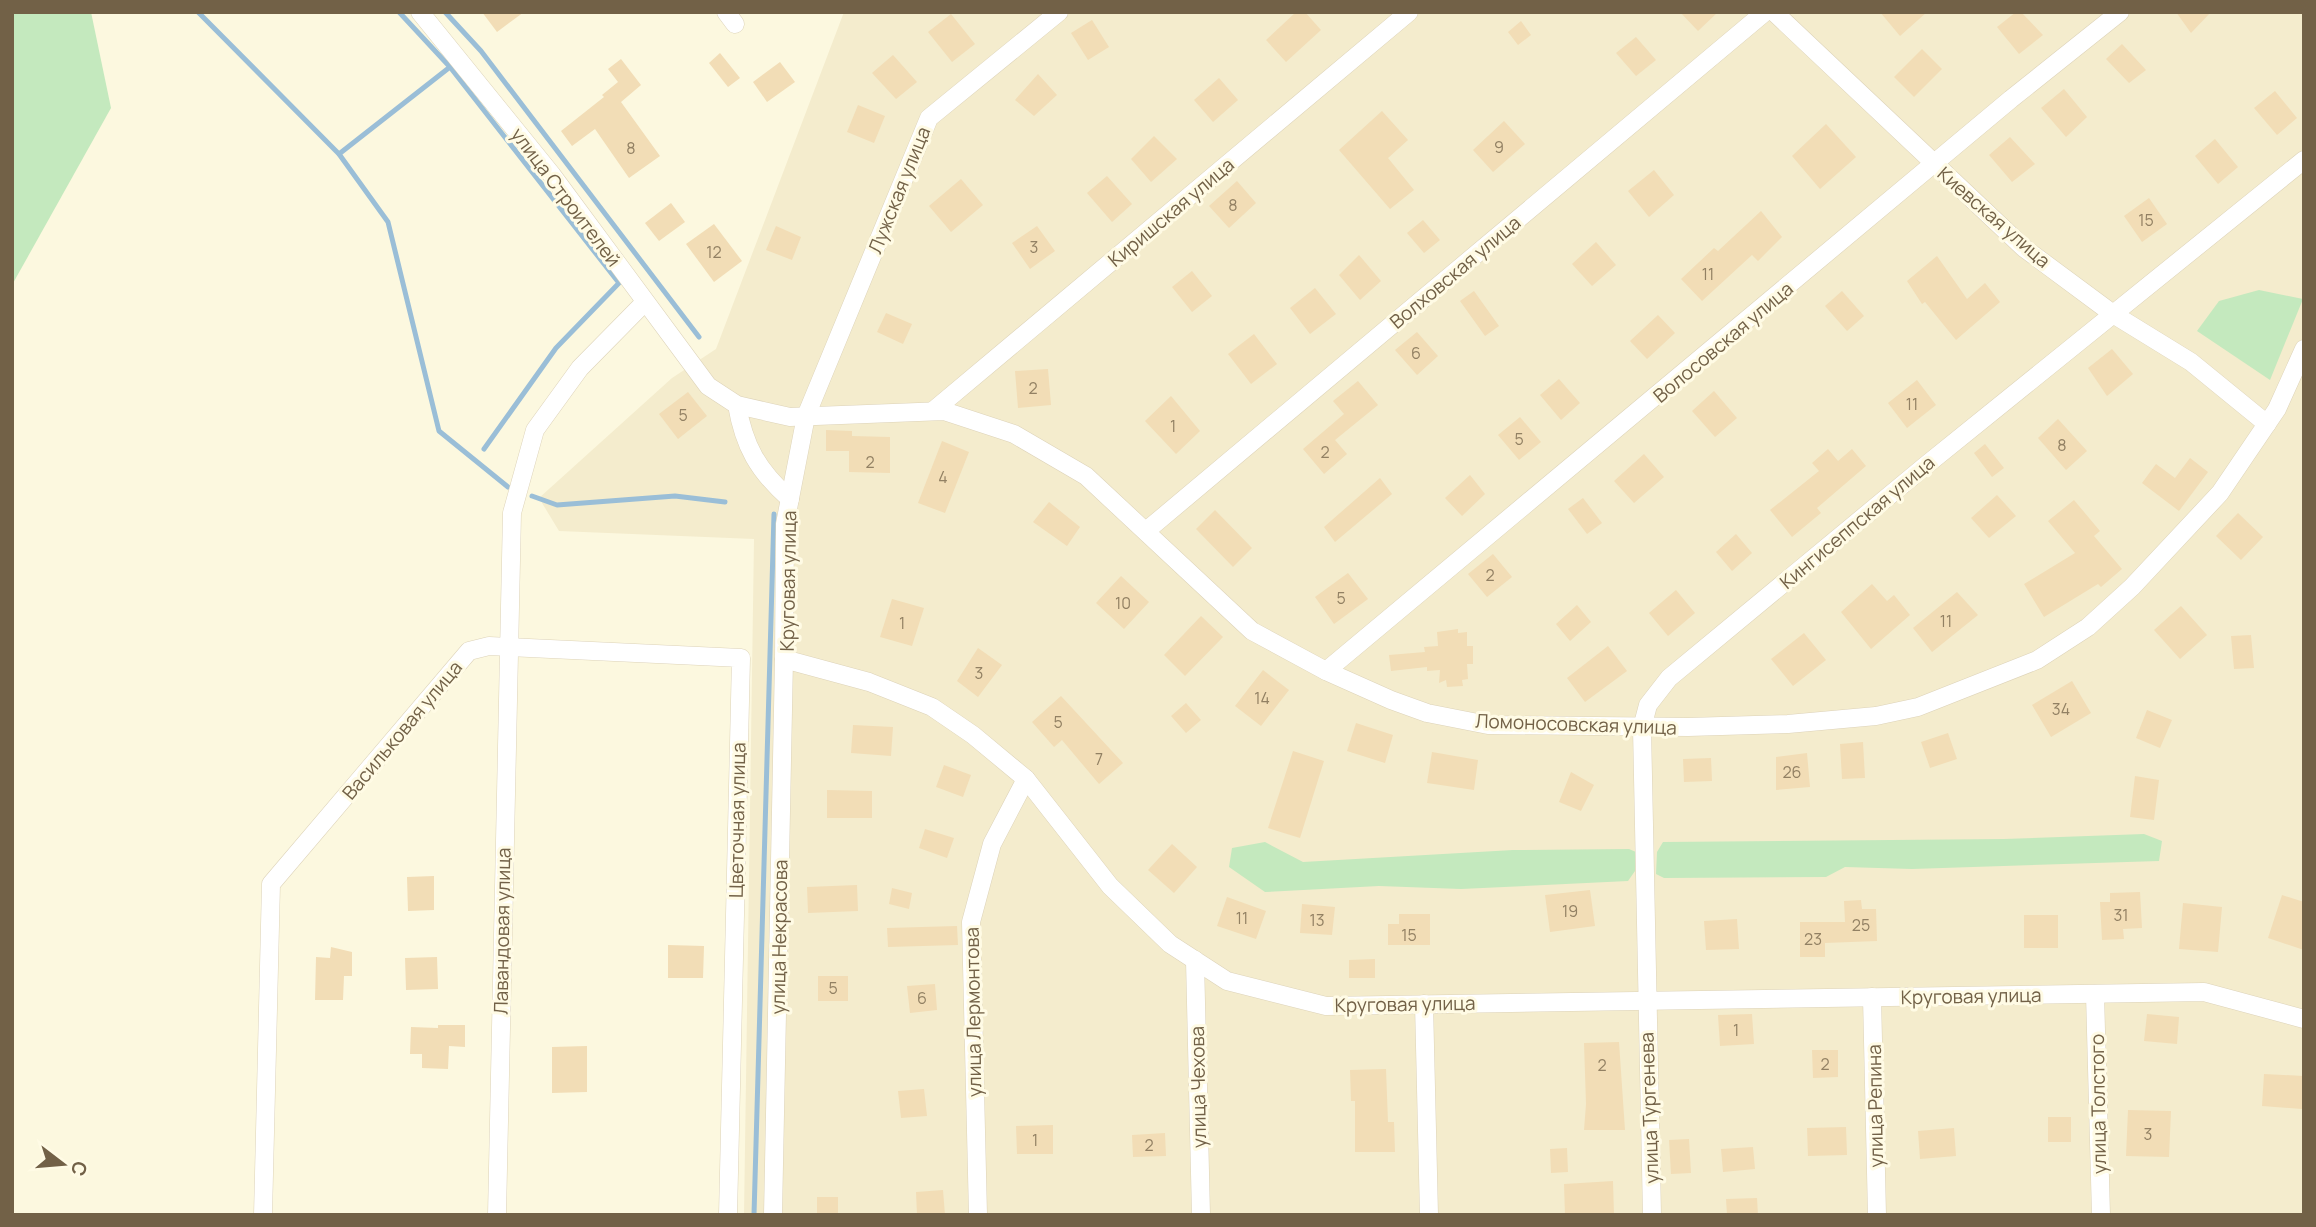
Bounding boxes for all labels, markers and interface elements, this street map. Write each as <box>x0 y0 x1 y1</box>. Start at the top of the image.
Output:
street label: улица Строителей <box>505 122 627 272</box>
street label: Лужская улица <box>862 123 936 257</box>
house number: 9 <box>1494 136 1504 158</box>
house number: 8 <box>626 137 636 159</box>
street label: Киришская улица <box>1102 152 1240 272</box>
street label: Киевская улица <box>1932 161 2056 273</box>
house number: 8 <box>1228 194 1238 216</box>
house number: 15 <box>2138 209 2154 231</box>
street label: Волховская улица <box>1384 210 1526 334</box>
house number: 3 <box>1030 236 1038 258</box>
house number: 12 <box>706 241 722 263</box>
house number: 11 <box>1702 263 1714 285</box>
street label: Волосовская улица <box>1648 276 1798 408</box>
house number: 6 <box>1411 342 1421 364</box>
house number: 2 <box>1028 377 1038 399</box>
house number: 11 <box>1906 393 1918 415</box>
house number: 5 <box>678 404 688 426</box>
house number: 1 <box>1170 415 1176 437</box>
house number: 5 <box>1514 428 1524 450</box>
house number: 8 <box>2057 434 2067 456</box>
house number: 2 <box>1320 441 1330 463</box>
street label: Кингисеппская улица <box>1774 449 1940 595</box>
house number: 2 <box>865 451 875 473</box>
house number: 4 <box>938 466 948 488</box>
street label: Круговая улица <box>774 510 802 652</box>
house number: 2 <box>1485 564 1495 586</box>
house number: 5 <box>1336 587 1346 609</box>
house number: 10 <box>1115 592 1131 614</box>
house number: 11 <box>1940 610 1952 632</box>
house number: 1 <box>899 612 905 634</box>
street label: Васильковая улица <box>336 655 468 805</box>
house number: 3 <box>975 662 983 684</box>
house number: 14 <box>1254 687 1270 709</box>
house number: 34 <box>2052 698 2070 720</box>
street label: Ломоносовская улица <box>1475 707 1677 741</box>
house number: 5 <box>1053 711 1063 733</box>
street label: Цветочная улица <box>723 742 751 898</box>
house number: 7 <box>1095 748 1103 770</box>
house number: 26 <box>1782 761 1802 783</box>
street label: Лавандовая улица <box>488 847 516 1015</box>
street label: улица Некрасова <box>765 859 793 1015</box>
house number: 19 <box>1562 900 1578 922</box>
house number: 31 <box>2113 904 2129 926</box>
house number: 11 <box>1236 907 1248 929</box>
house number: 13 <box>1309 909 1325 931</box>
house number: 25 <box>1852 914 1870 936</box>
house number: 15 <box>1401 924 1417 946</box>
street label: улица Лермонтова <box>959 927 987 1097</box>
house number: 23 <box>1804 928 1822 950</box>
house number: 5 <box>828 977 838 999</box>
street label: Круговая улица <box>1900 982 2042 1010</box>
house number: 6 <box>917 987 927 1009</box>
street label: Круговая улица <box>1334 990 1476 1018</box>
house number: 1 <box>1733 1019 1739 1041</box>
street label: улица Чехова <box>1184 1026 1212 1148</box>
street label: улица Тургенева <box>1633 1032 1665 1184</box>
street label: улица Толстого <box>2084 1034 2112 1174</box>
street label: улица Репина <box>1861 1044 1889 1168</box>
house number: 2 <box>1820 1053 1830 1075</box>
house number: 2 <box>1597 1054 1607 1076</box>
house number: 3 <box>2144 1123 2152 1145</box>
north arrow <box>28 1129 98 1199</box>
house number: 1 <box>1032 1129 1038 1151</box>
house number: 2 <box>1144 1134 1154 1156</box>
text: С <box>65 1158 94 1179</box>

